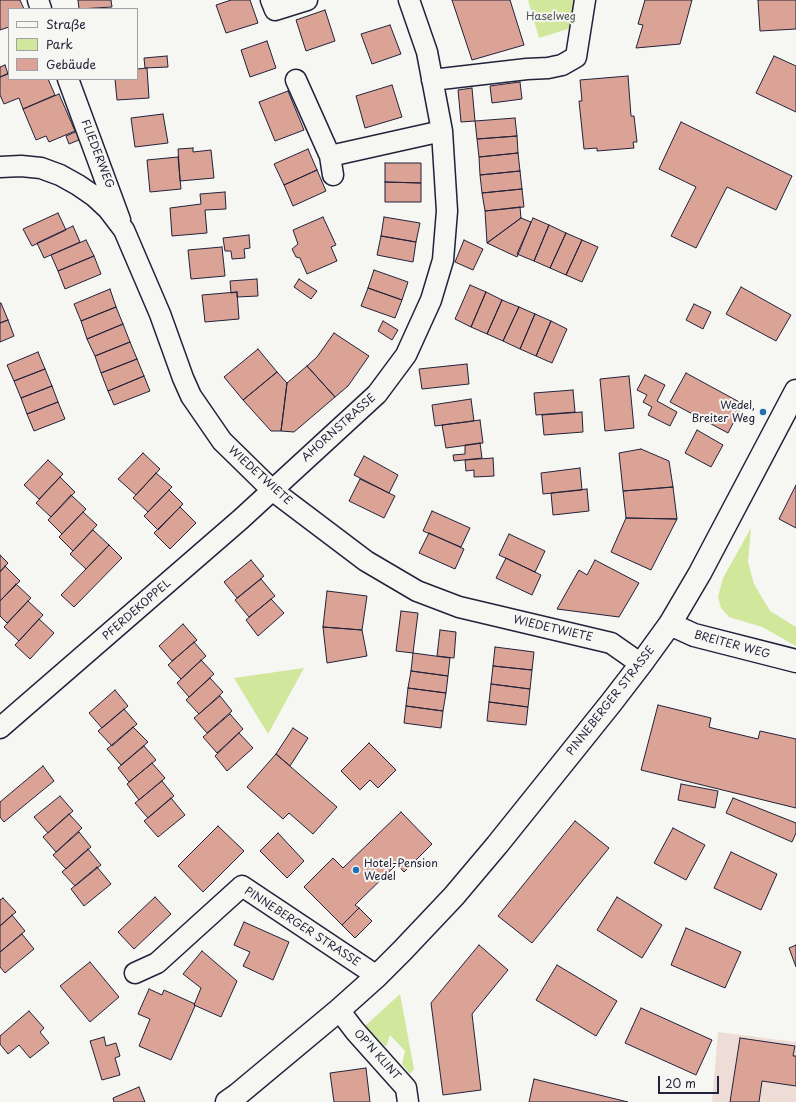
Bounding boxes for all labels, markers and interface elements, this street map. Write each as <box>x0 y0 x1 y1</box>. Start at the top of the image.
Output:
legend <box>8 8 138 80</box>
park label: Haselweg <box>526 10 576 24</box>
text: Straße <box>46 15 86 33</box>
text: Park <box>46 35 73 53</box>
text: Gebäude <box>46 55 96 73</box>
street label: FLIEDERWEG <box>78 118 116 190</box>
street label: AHORNSTRASSE <box>299 391 379 465</box>
place label: Wedel, Breiter Weg <box>692 399 755 425</box>
marker: Wedel, Breiter Weg <box>758 407 768 417</box>
street label: WIEDETWIETE <box>225 444 295 508</box>
street label: PFERDEKOPPEL <box>100 577 174 643</box>
street label: WIEDETWIETE <box>512 613 594 645</box>
street label: BREITER WEG <box>693 629 771 661</box>
street label: PINNEBERGER STRASSE <box>564 644 658 758</box>
place label: Hotel-Pension Wedel <box>364 857 438 883</box>
marker: Hotel-Pension Wedel <box>351 865 361 875</box>
street label: PINNEBERGER STRASSE <box>242 885 362 969</box>
street label: OP'N KLINT <box>351 1027 403 1083</box>
scale bar <box>660 1068 721 1094</box>
text: 20 m <box>665 1074 696 1092</box>

